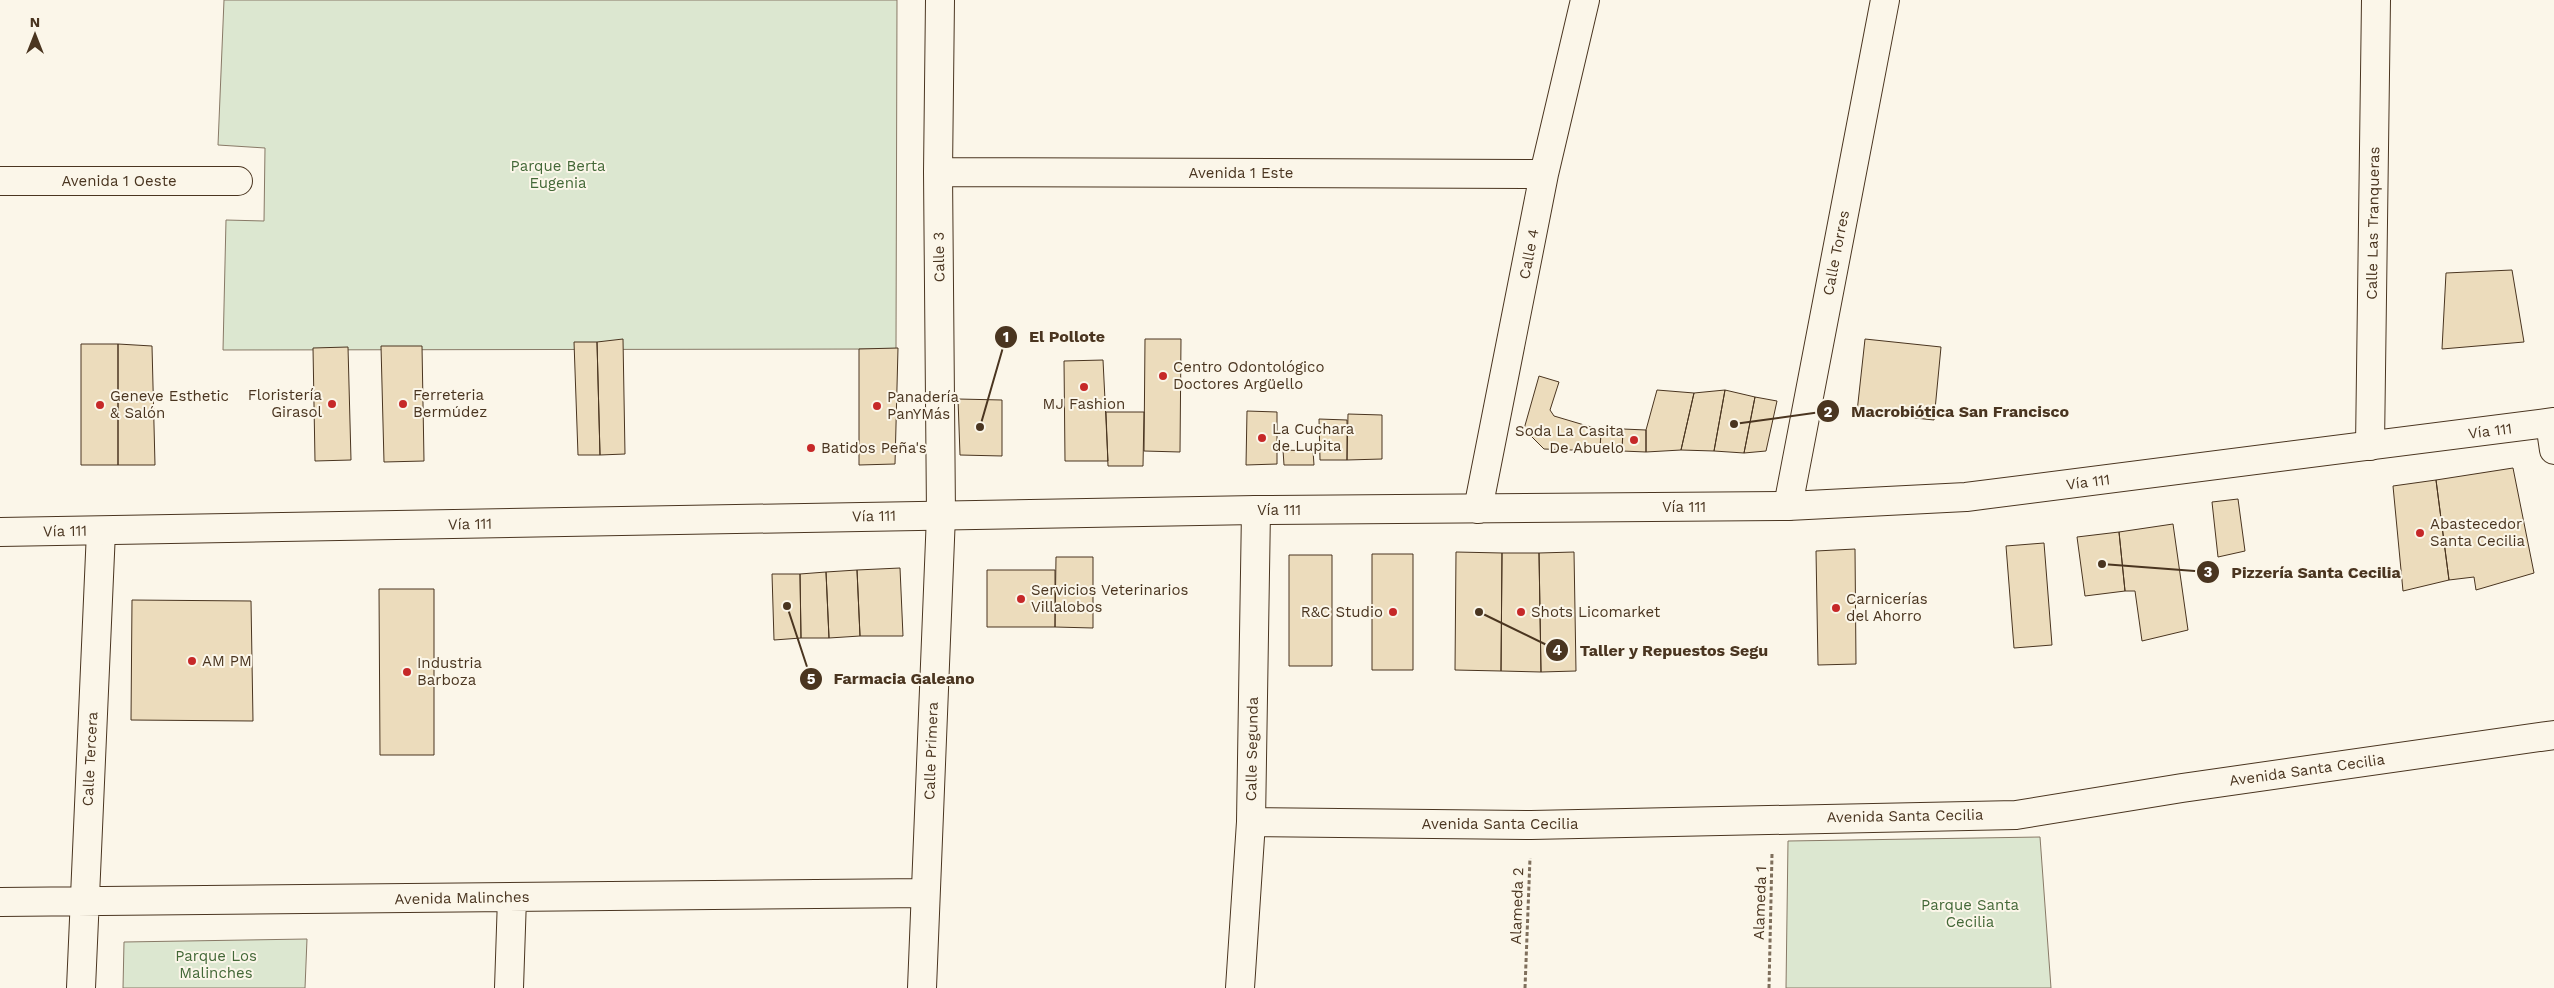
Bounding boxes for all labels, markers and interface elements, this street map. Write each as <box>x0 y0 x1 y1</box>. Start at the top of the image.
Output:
north arrow <box>10 10 60 60</box>
text: N <box>30 14 40 30</box>
street label: Calle Las Tranqueras <box>2363 146 2383 300</box>
park label: Parque Berta Eugenia <box>511 157 606 192</box>
street label: Avenida 1 Este <box>1189 164 1293 182</box>
street label: Avenida 1 Oeste <box>61 172 177 190</box>
street label: Calle Torres <box>1819 209 1853 297</box>
street label: Calle 4 <box>1515 227 1543 281</box>
street label: Calle 3 <box>930 232 948 282</box>
callout: El Pollote <box>994 321 1115 352</box>
text: El Pollote <box>1029 327 1105 346</box>
text: 1 <box>1003 328 1009 346</box>
place label: Centro Odontológico Doctores Argüello <box>1173 358 1324 393</box>
marker: Centro Odontológico Doctores Argüello <box>1157 370 1169 382</box>
marker: MJ Fashion <box>1078 381 1090 393</box>
place label: Floristería Girasol <box>248 386 323 421</box>
place label: Ferreteria Bermúdez <box>413 386 487 421</box>
place label: Geneve Esthetic & Salón <box>110 387 229 422</box>
place label: Panadería PanYMás <box>887 388 960 423</box>
place label: MJ Fashion <box>1043 395 1125 413</box>
callout: Macrobiótica San Francisco <box>1816 396 2079 427</box>
marker: Floristería Girasol <box>326 398 338 410</box>
marker: Ferreteria Bermúdez <box>397 398 409 410</box>
marker: Geneve Esthetic & Salón <box>94 399 106 411</box>
marker: Panadería PanYMás <box>871 400 883 412</box>
text: Macrobiótica San Francisco <box>1851 402 2069 421</box>
text: 2 <box>1824 403 1833 421</box>
street label: Vía 111 <box>2467 419 2513 443</box>
place label: La Cuchara de Lupita <box>1272 420 1355 455</box>
place label: Soda La Casita De Abuelo <box>1515 422 1625 457</box>
marker: La Cuchara de Lupita <box>1256 432 1268 444</box>
marker: Soda La Casita De Abuelo <box>1628 434 1640 446</box>
place label: Batidos Peña's <box>821 439 927 457</box>
marker: Batidos Peña's <box>805 442 817 454</box>
street label: Vía 111 <box>2065 470 2111 494</box>
street label: Vía 111 <box>1662 498 1706 516</box>
street label: Vía 111 <box>1257 501 1301 519</box>
street label: Vía 111 <box>852 507 896 525</box>
street label: Vía 111 <box>448 515 492 533</box>
place label: Abastecedor Santa Cecilia <box>2430 515 2526 550</box>
street label: Vía 111 <box>43 522 87 540</box>
marker: Abastecedor Santa Cecilia <box>2414 527 2426 539</box>
callout: Pizzería Santa Cecilia <box>2196 556 2411 587</box>
text: 3 <box>2204 563 2213 581</box>
text: Pizzería Santa Cecilia <box>2231 563 2402 582</box>
place label: Servicios Veterinarios Villalobos <box>1031 581 1188 616</box>
place label: Carnicerías del Ahorro <box>1846 590 1928 625</box>
marker: Servicios Veterinarios Villalobos <box>1015 593 1027 605</box>
marker: Carnicerías del Ahorro <box>1830 602 1842 614</box>
place label: R&C Studio <box>1301 603 1383 621</box>
place label: Shots Licomarket <box>1531 603 1661 621</box>
marker: R&C Studio <box>1387 606 1399 618</box>
marker: Shots Licomarket <box>1515 606 1527 618</box>
callout: Taller y Repuestos Segu <box>1544 635 1778 666</box>
text: 4 <box>1552 641 1562 659</box>
text: Taller y Repuestos Segu <box>1580 641 1768 660</box>
place label: AM PM <box>202 652 252 670</box>
place label: Industria Barboza <box>417 654 483 689</box>
marker: AM PM <box>186 655 198 667</box>
callout: Farmacia Galeano <box>798 663 984 694</box>
marker: Industria Barboza <box>401 666 413 678</box>
text: Farmacia Galeano <box>834 669 975 688</box>
text: 5 <box>807 670 816 688</box>
street label: Calle Segunda <box>1242 696 1262 801</box>
street label: Calle Primera <box>920 701 942 800</box>
street label: Calle Tercera <box>79 711 101 807</box>
street label: Avenida Santa Cecilia <box>2228 750 2386 790</box>
street label: Avenida Santa Cecilia <box>1826 806 1984 826</box>
street label: Avenida Santa Cecilia <box>1422 815 1579 833</box>
street label: Alameda 1 <box>1750 866 1770 940</box>
street label: Alameda 2 <box>1507 867 1527 945</box>
street label: Avenida Malinches <box>394 888 530 908</box>
park label: Parque Santa Cecilia <box>1921 896 2019 931</box>
park label: Parque Los Malinches <box>175 947 257 982</box>

